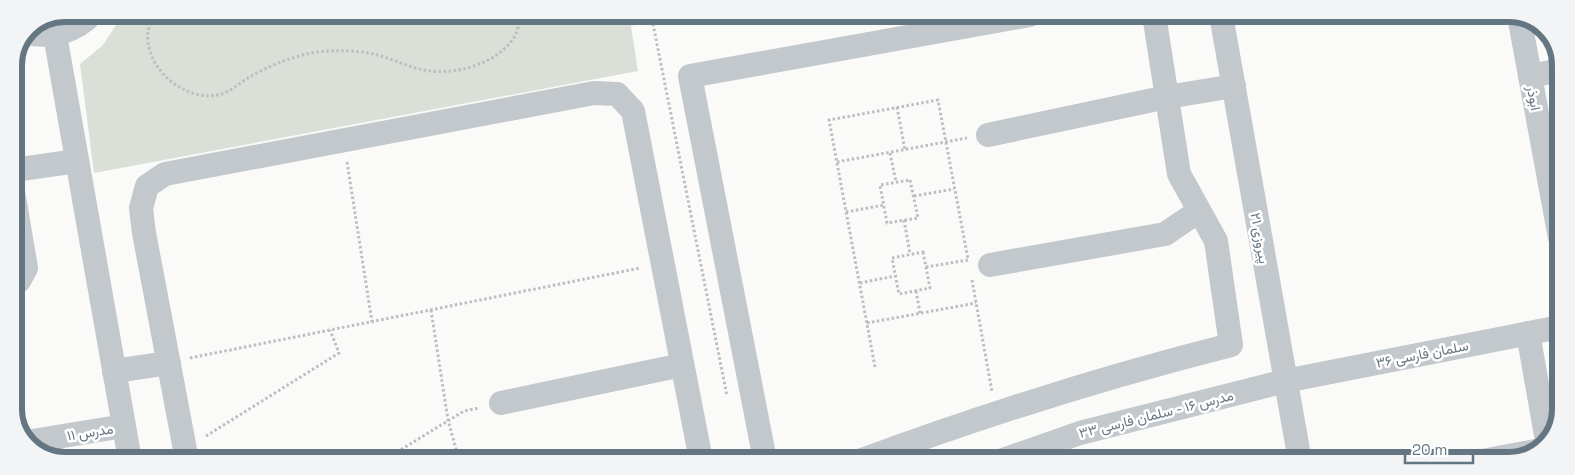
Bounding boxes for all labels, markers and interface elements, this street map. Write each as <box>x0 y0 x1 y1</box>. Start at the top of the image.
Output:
street label: ابوذر <box>1523 83 1545 112</box>
street label: پیروزی ۲۱ <box>1246 211 1273 265</box>
street label: سلمان فارسی ۳۶ <box>1374 336 1470 372</box>
street label: مدرس ۱۶ - سلمان فارسی ۳۳ <box>1077 386 1235 442</box>
street label: مدرس ۱۱ <box>65 419 115 445</box>
scale bar <box>1405 432 1472 464</box>
text: 20 m <box>1412 440 1447 459</box>

